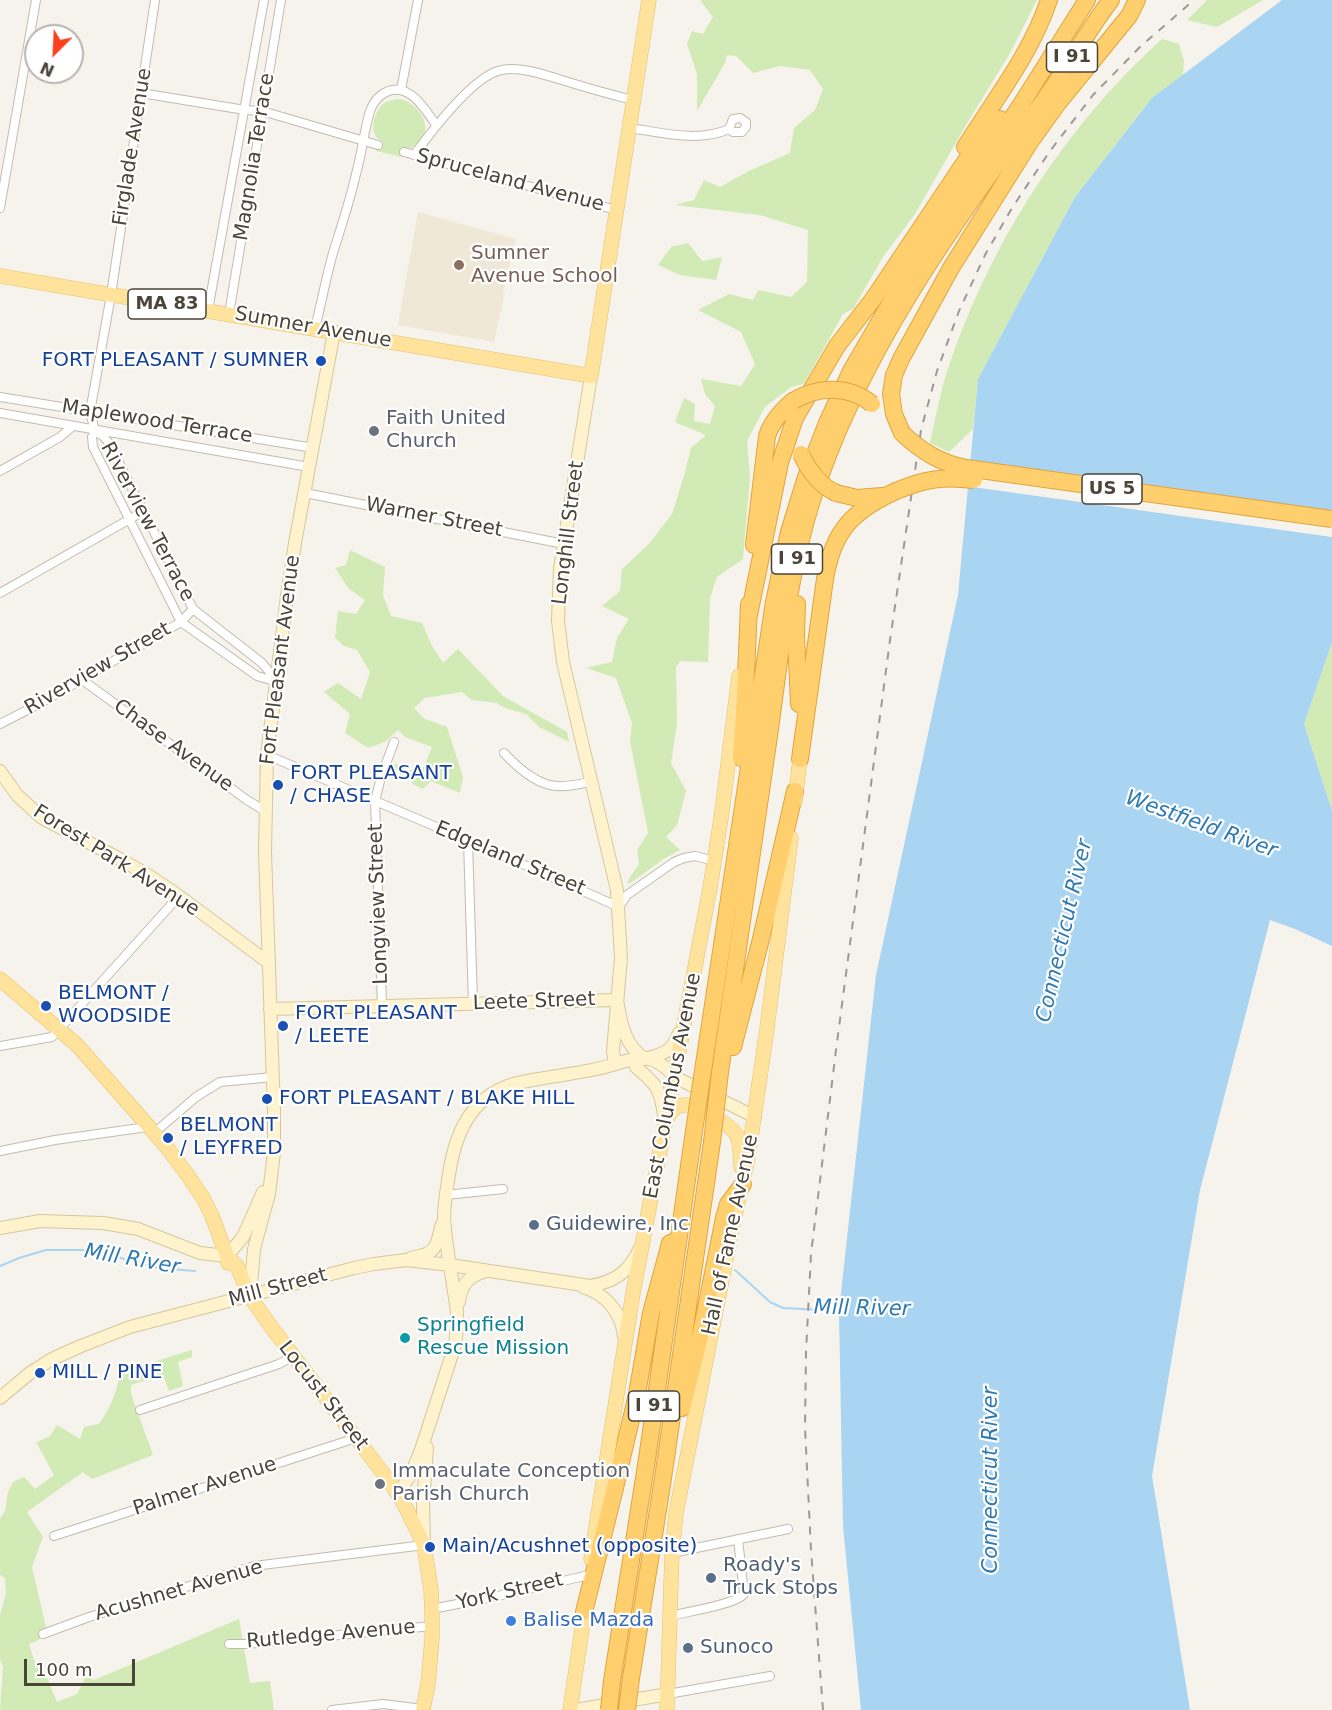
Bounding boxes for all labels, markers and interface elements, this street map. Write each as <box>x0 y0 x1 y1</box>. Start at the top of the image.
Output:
north arrow <box>24 24 84 84</box>
road number: I 91 <box>1046 42 1098 72</box>
text: N <box>37 58 57 80</box>
street label: Firglade Avenue <box>109 66 157 228</box>
street label: Magnolia Terrace <box>230 71 280 243</box>
street label: Spruceland Avenue <box>413 144 607 218</box>
place label: Sumner Avenue School <box>471 242 618 289</box>
marker: Sumner Avenue School <box>452 258 466 272</box>
road number: MA 83 <box>128 289 206 319</box>
street label: Sumner Avenue <box>233 302 393 354</box>
place label: FORT PLEASANT / SUMNER <box>42 349 309 373</box>
marker: FORT PLEASANT / SUMNER <box>314 354 328 368</box>
street label: Maplewood Terrace <box>60 395 254 449</box>
place label: Faith United Church <box>386 407 506 454</box>
marker: Faith United Church <box>367 424 381 438</box>
street label: Riverview Terrace <box>95 438 199 606</box>
street label: Longhill Street <box>548 460 590 606</box>
road number: US 5 <box>1082 474 1142 504</box>
street label: Warner Street <box>364 493 504 543</box>
road number: I 91 <box>772 544 822 574</box>
street label: Fort Pleasant Avenue <box>256 554 306 766</box>
street label: Riverview Street <box>21 617 175 721</box>
street label: Chase Avenue <box>108 694 238 798</box>
place label: FORT PLEASANT / CHASE <box>290 762 452 809</box>
marker: FORT PLEASANT / CHASE <box>271 778 285 792</box>
water label: Westfield River <box>1122 786 1280 864</box>
street label: Forest Park Avenue <box>28 800 204 922</box>
street label: Edgeland Street <box>431 817 589 901</box>
street label: Longview Street <box>364 823 394 985</box>
water label: Connecticut River <box>1032 837 1098 1025</box>
street label: East Columbus Avenue <box>639 971 707 1201</box>
place label: BELMONT / WOODSIDE <box>58 982 171 1029</box>
street label: Leete Street <box>472 988 596 1016</box>
marker: BELMONT / WOODSIDE <box>39 999 53 1013</box>
place label: FORT PLEASANT / LEETE <box>295 1002 457 1049</box>
marker: FORT PLEASANT / LEETE <box>276 1019 290 1033</box>
place label: FORT PLEASANT / BLAKE HILL <box>279 1087 574 1111</box>
marker: FORT PLEASANT / BLAKE HILL <box>260 1092 274 1106</box>
place label: BELMONT / LEYFRED <box>180 1114 283 1161</box>
marker: BELMONT / LEYFRED <box>161 1131 175 1145</box>
street label: Hall of Fame Avenue <box>698 1132 764 1338</box>
place label: Guidewire, Inc <box>546 1213 689 1237</box>
marker: Guidewire, Inc <box>527 1218 541 1232</box>
water label: Mill River <box>82 1239 182 1281</box>
street label: Mill Street <box>226 1263 330 1313</box>
water label: Mill River <box>813 1296 911 1322</box>
place label: Springfield Rescue Mission <box>417 1314 569 1361</box>
marker: Springfield Rescue Mission <box>398 1331 412 1345</box>
street label: Locust Street <box>273 1337 373 1455</box>
place label: MILL / PINE <box>52 1361 162 1385</box>
marker: MILL / PINE <box>33 1366 47 1380</box>
water label: Connecticut River <box>979 1387 1005 1573</box>
road number: I 91 <box>628 1391 680 1421</box>
street label: Palmer Avenue <box>130 1452 280 1522</box>
place label: Immaculate Conception Parish Church <box>392 1460 630 1507</box>
marker: Immaculate Conception Parish Church <box>373 1477 387 1491</box>
place label: Main/Acushnet (opposite) <box>442 1535 697 1559</box>
marker: Main/Acushnet (opposite) <box>423 1540 437 1554</box>
place label: Roady's Truck Stops <box>723 1554 838 1601</box>
street label: Acushnet Avenue <box>92 1556 266 1626</box>
street label: York Street <box>454 1568 566 1616</box>
marker: Roady's Truck Stops <box>704 1571 718 1585</box>
place label: Balise Mazda <box>523 1609 654 1633</box>
marker: Balise Mazda <box>504 1614 518 1628</box>
street label: Rutledge Avenue <box>245 1616 417 1654</box>
place label: Sunoco <box>700 1636 774 1660</box>
marker: Sunoco <box>681 1641 695 1655</box>
scale bar <box>27 1647 138 1685</box>
text: 100 m <box>35 1659 93 1680</box>

